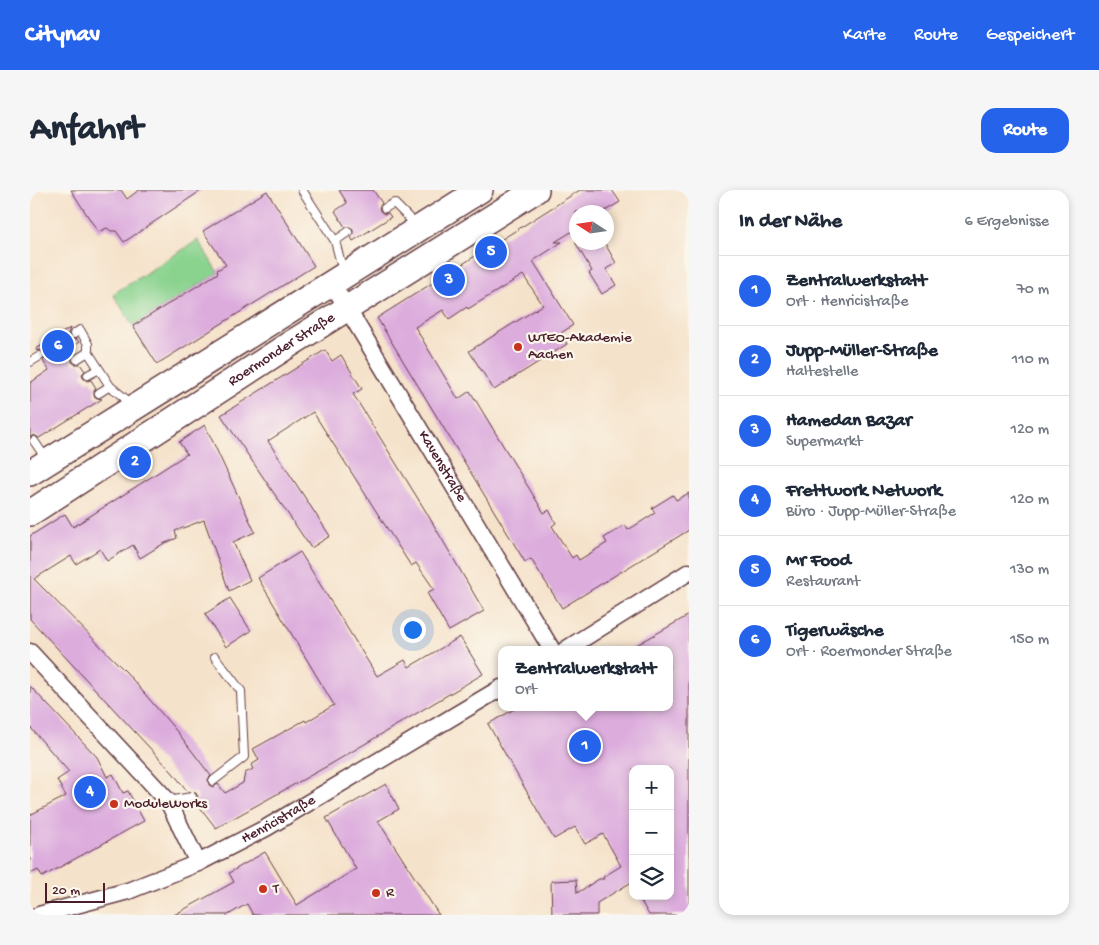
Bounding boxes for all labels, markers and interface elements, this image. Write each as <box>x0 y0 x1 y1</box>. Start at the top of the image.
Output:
text: Citynav <box>25 21 100 50</box>
text: Karte <box>843 25 886 46</box>
text: Route <box>914 25 958 46</box>
text: Gespeichert <box>986 25 1074 46</box>
button: Route <box>981 108 1069 153</box>
text: Anfahrt <box>30 110 143 151</box>
north arrow <box>569 205 614 250</box>
text: In der Nähe <box>739 210 842 235</box>
text: 6 Ergebnisse <box>965 213 1049 232</box>
pin: 5 <box>475 233 507 271</box>
pin: 3 <box>433 261 465 299</box>
text: Zentralwerkstatt <box>786 270 927 293</box>
text: 1 <box>752 281 758 300</box>
text: 70 m <box>1016 281 1049 300</box>
text: Ort · Henricistraße <box>786 293 908 312</box>
street label: Roermonder Straße <box>225 309 339 391</box>
pin: 6 <box>42 327 74 365</box>
place label: WTEO-Akademie Aachen <box>528 329 632 364</box>
text: Jupp-Müller-Straße <box>786 340 938 363</box>
marker: WTEO-Akademie Aachen <box>512 341 524 353</box>
text: 2 <box>751 351 759 370</box>
text: 110 m <box>1012 351 1049 370</box>
text: Haltestelle <box>786 363 858 382</box>
text: Hamedan Bazar <box>786 410 912 433</box>
text: 3 <box>751 421 759 440</box>
text: 120 m <box>1010 421 1049 440</box>
street label: Kavenstraße <box>414 427 471 506</box>
text: Supermarkt <box>786 433 862 452</box>
pin: 2 <box>119 443 151 481</box>
text: Frettwork Network <box>786 480 942 503</box>
text: 4 <box>751 491 759 510</box>
text: 120 m <box>1010 491 1049 510</box>
text: Büro · Jupp-Müller-Straße <box>786 503 956 522</box>
text: Mr Food <box>786 550 851 573</box>
text: 5 <box>751 561 759 580</box>
text: 130 m <box>1010 561 1049 580</box>
text: Restaurant <box>786 573 860 592</box>
your location <box>400 617 426 643</box>
text: Tigerwäsche <box>786 620 884 643</box>
text: 6 <box>751 631 759 650</box>
text: 150 m <box>1010 631 1049 650</box>
text: Ort · Roermonder Straße <box>786 643 952 662</box>
popup <box>498 646 673 711</box>
text: Zentralwerkstatt <box>515 658 656 681</box>
text: Ort <box>515 681 537 700</box>
pin: 1 <box>569 727 601 765</box>
map controls <box>629 765 674 900</box>
button: + <box>629 765 674 810</box>
pin: 4 <box>74 773 106 811</box>
street label: Henricistraße <box>238 791 319 848</box>
place label: ModuleWorks <box>124 795 208 813</box>
marker: ModuleWorks <box>108 798 120 810</box>
button: − <box>629 810 674 855</box>
button: layers <box>629 855 674 900</box>
scale bar <box>45 880 105 903</box>
place label: T <box>272 880 280 898</box>
text: 20 m <box>52 883 80 900</box>
marker: T <box>257 883 269 895</box>
place label: R <box>386 884 395 902</box>
marker: R <box>370 887 382 899</box>

